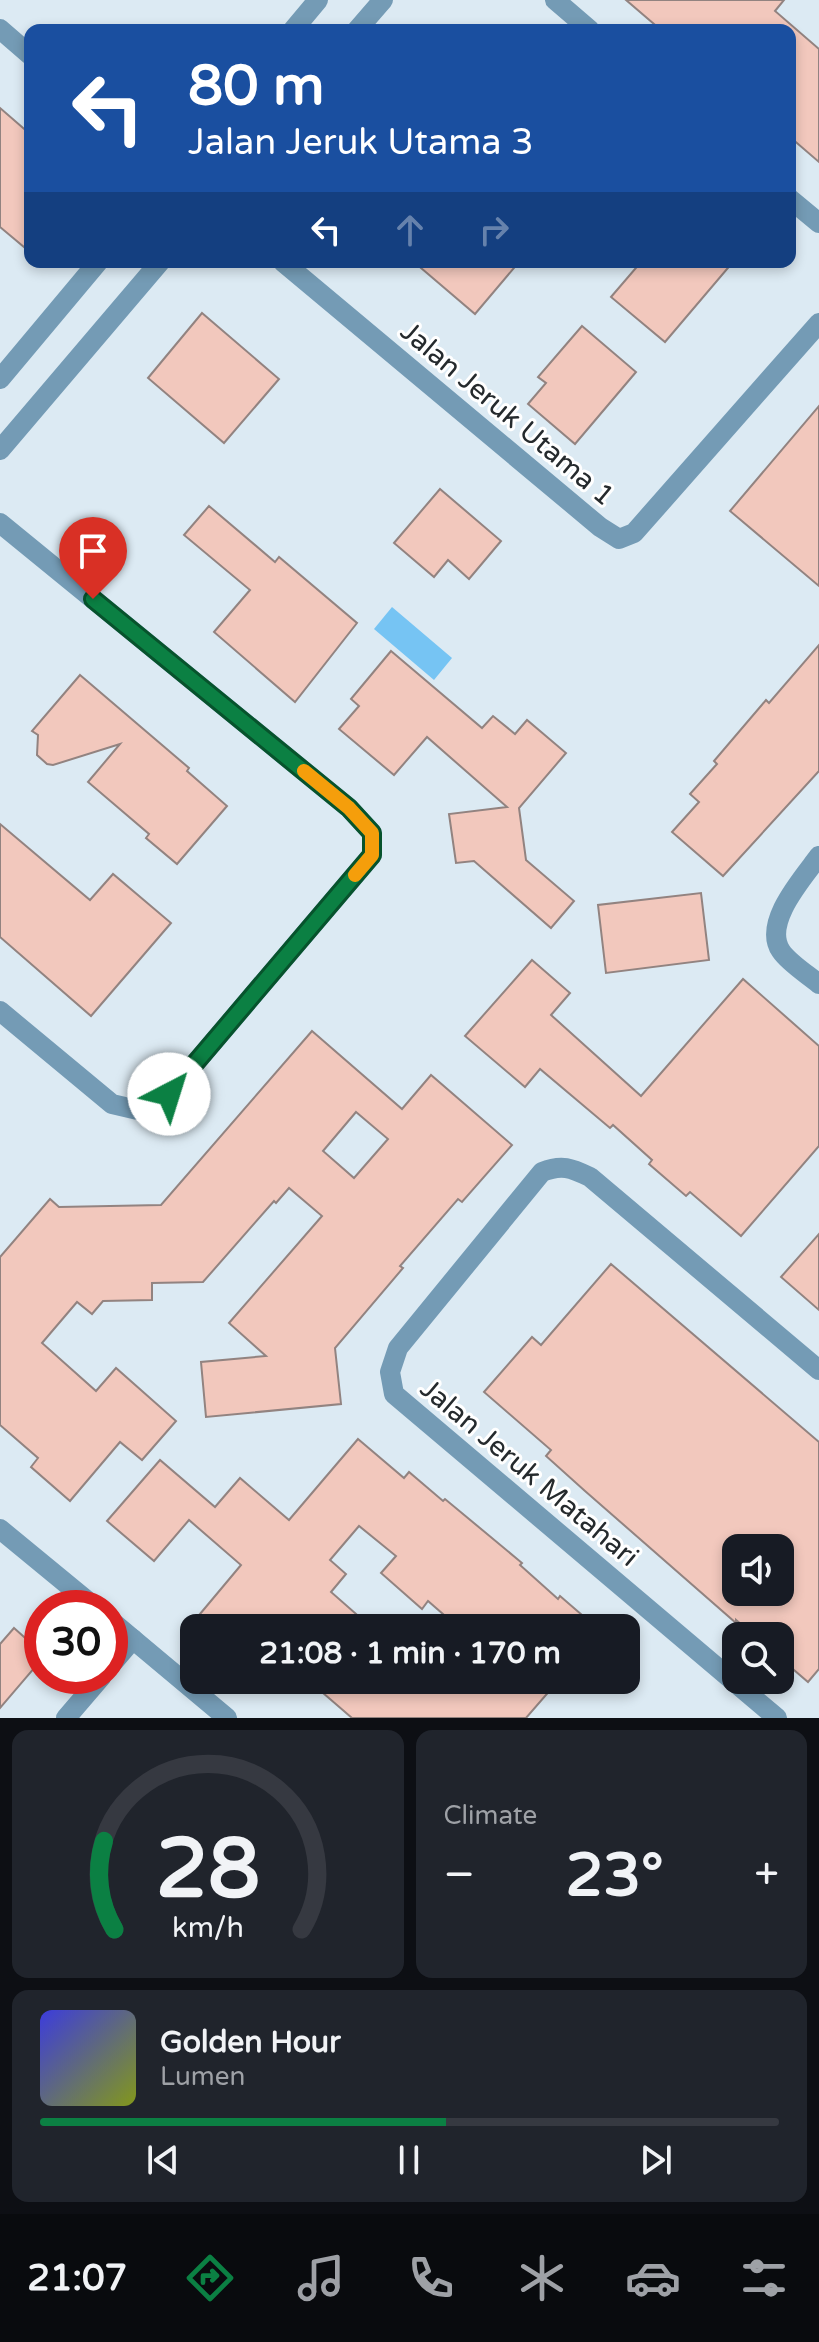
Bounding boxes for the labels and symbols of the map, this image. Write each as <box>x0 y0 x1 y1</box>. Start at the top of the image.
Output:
street label: Jalan Jeruk Utama 1 <box>394 314 621 513</box>
pin <box>59 517 127 599</box>
position arrow <box>127 1052 211 1136</box>
street label: Jalan Jeruk Matahari <box>413 1372 645 1574</box>
speed limit sign: 30 <box>24 1590 128 1694</box>

